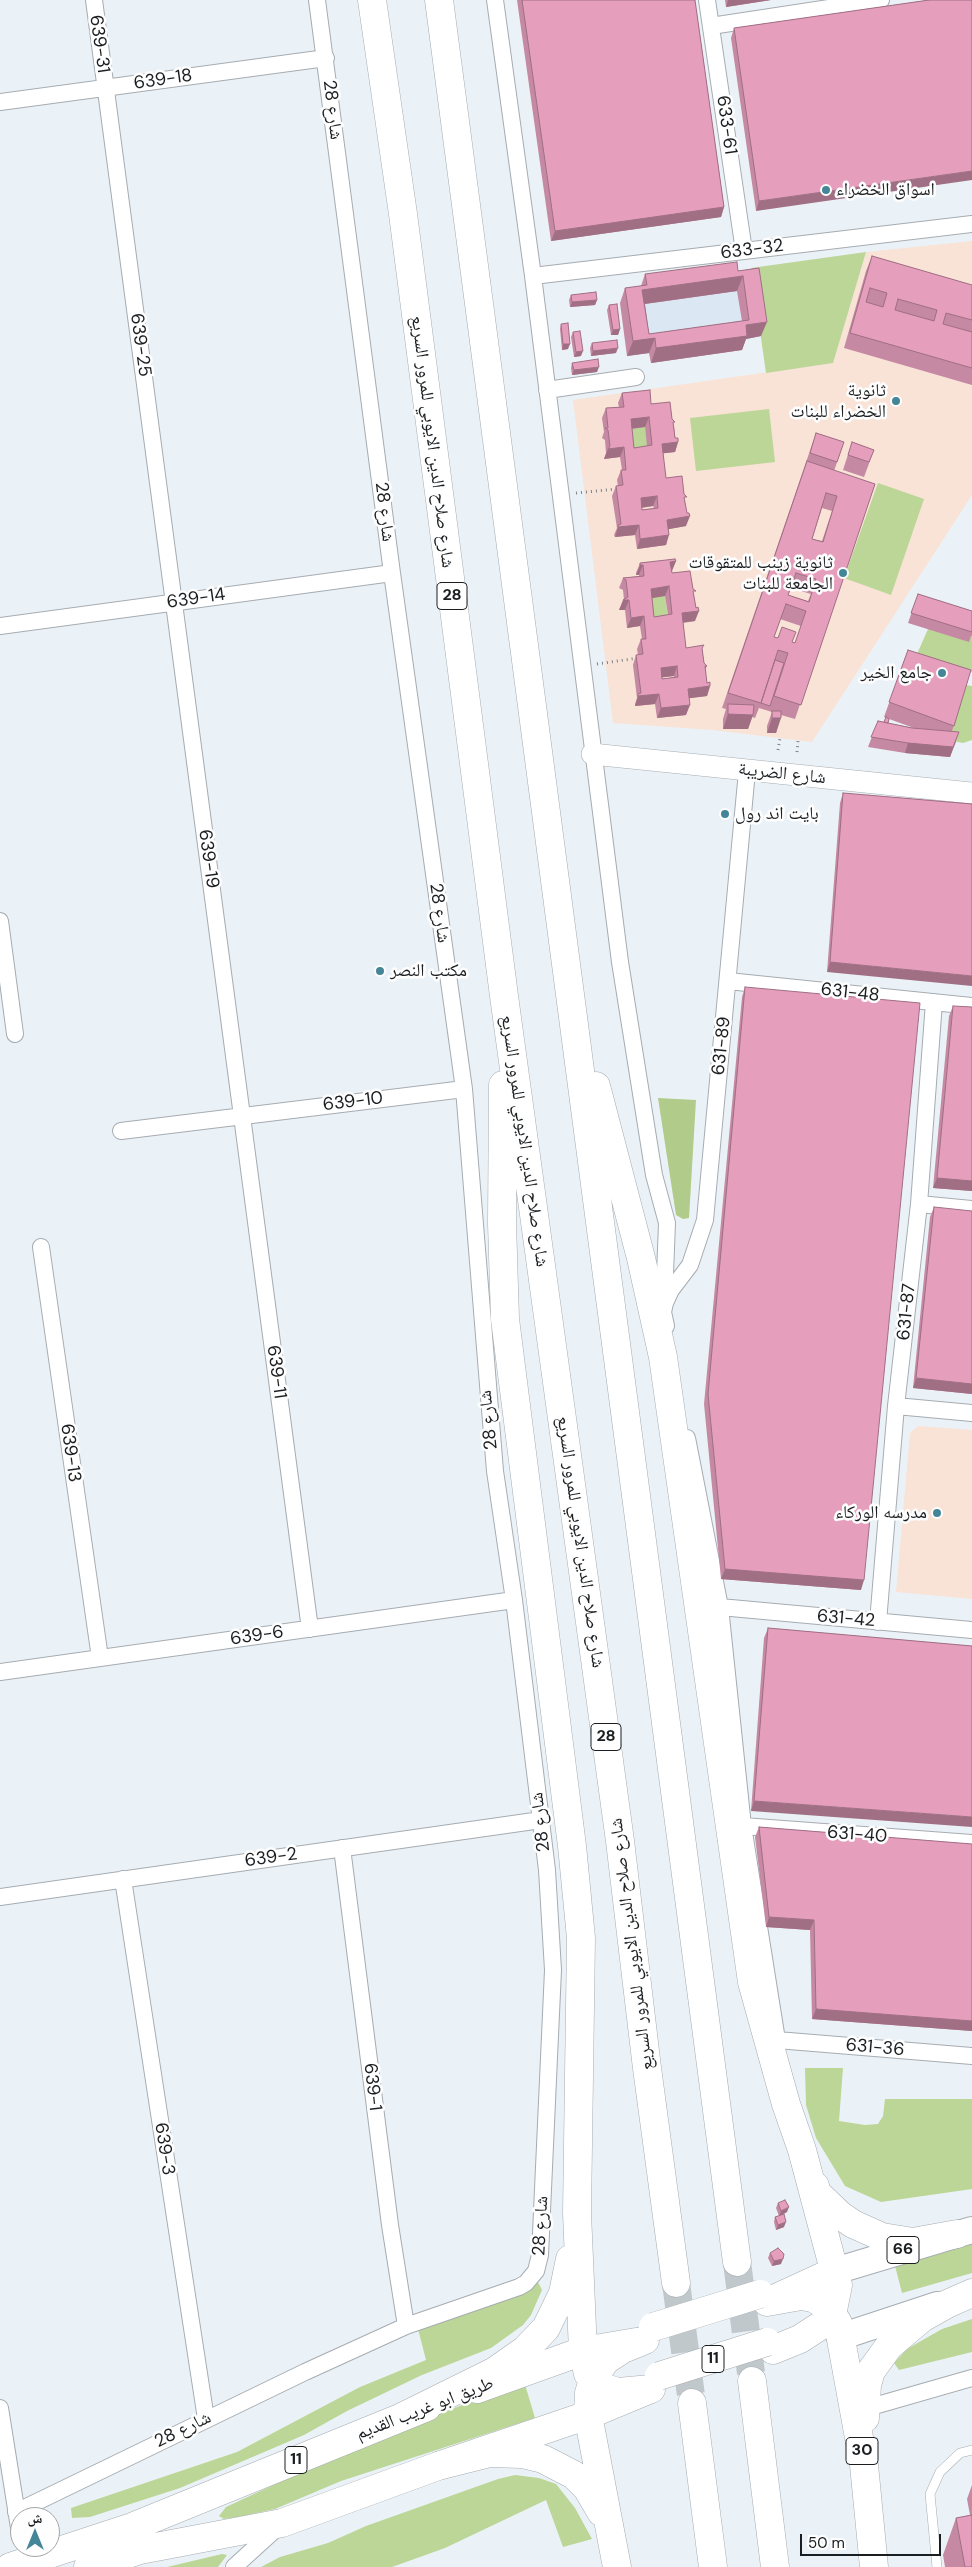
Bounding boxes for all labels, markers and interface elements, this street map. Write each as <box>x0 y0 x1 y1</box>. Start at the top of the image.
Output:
street label: 639-31 <box>84 14 114 74</box>
street label: 639-18 <box>132 65 194 95</box>
street label: شارع 28 <box>318 79 346 141</box>
street label: 633-61 <box>711 94 741 156</box>
place label: اسواق الخضراء <box>836 179 935 201</box>
marker: اسواق الخضراء <box>820 184 832 196</box>
street label: 633-32 <box>719 235 785 265</box>
street label: 639-25 <box>125 312 155 378</box>
street label: شارع صلاح الدين الايوبي للمرور السريع <box>406 315 458 569</box>
place label: ثانوية الخضراء للبنات <box>791 380 886 422</box>
marker: ثانوية الخضراء للبنات <box>890 395 902 407</box>
street label: شارع 28 <box>370 481 398 543</box>
place label: ثانوية زينب للمتقوقات الجامعة للبنات <box>688 552 833 594</box>
marker: ثانوية زينب للمتقوقات الجامعة للبنات <box>837 567 849 579</box>
road number: 28 <box>437 582 467 610</box>
street label: 639-14 <box>165 584 227 614</box>
place label: جامع الخير <box>861 662 932 684</box>
marker: جامع الخير <box>936 667 948 679</box>
street label: شارع الضريبة <box>737 759 827 789</box>
place label: بايت اند رول <box>735 803 819 825</box>
marker: بايت اند رول <box>719 808 731 820</box>
street label: 639-19 <box>193 828 223 890</box>
street label: شارع 28 <box>424 882 454 944</box>
place label: مكتب النصر <box>390 960 467 982</box>
marker: مكتب النصر <box>374 965 386 977</box>
street label: 631-48 <box>820 979 880 1007</box>
street label: شارع صلاح الدين الايوبي للمرور السريع <box>496 1014 552 1268</box>
street label: 631-89 <box>708 1016 736 1076</box>
street label: 639-10 <box>322 1088 384 1116</box>
street label: 631-87 <box>893 1282 921 1342</box>
street label: 639-11 <box>262 1344 290 1400</box>
street label: شارع 28 <box>475 1389 503 1451</box>
street label: شارع صلاح الدين الايوبي للمرور السريع <box>552 1415 608 1669</box>
street label: 639-13 <box>55 1422 85 1484</box>
place label: مدرسه الوركاء <box>835 1502 927 1524</box>
marker: مدرسه الوركاء <box>931 1507 943 1519</box>
street label: 631-42 <box>816 1606 876 1632</box>
street label: 639-6 <box>229 1622 285 1650</box>
road number: 28 <box>591 1724 621 1750</box>
street label: شارع 28 <box>527 1791 555 1853</box>
street label: شارع صلاح الدين الايوبي للمرور السريع <box>606 1817 658 2071</box>
street label: 631-40 <box>826 1822 888 1848</box>
street label: 639-2 <box>243 1844 299 1872</box>
street label: 631-36 <box>845 2035 905 2061</box>
street label: 639-1 <box>358 2062 386 2112</box>
street label: 639-3 <box>149 2121 179 2177</box>
street label: شارع 28 <box>529 2195 553 2257</box>
road number: 66 <box>887 2236 919 2264</box>
road number: 11 <box>702 2346 724 2372</box>
street label: طريق ابو غريب القديم <box>353 2373 497 2445</box>
street label: شارع 28 <box>151 2407 215 2453</box>
road number: 30 <box>846 2438 878 2464</box>
road number: 11 <box>285 2446 307 2474</box>
north arrow <box>10 2507 60 2557</box>
text: ش <box>28 2509 42 2527</box>
scale bar <box>802 2524 943 2556</box>
text: 50 m <box>808 2533 845 2553</box>

